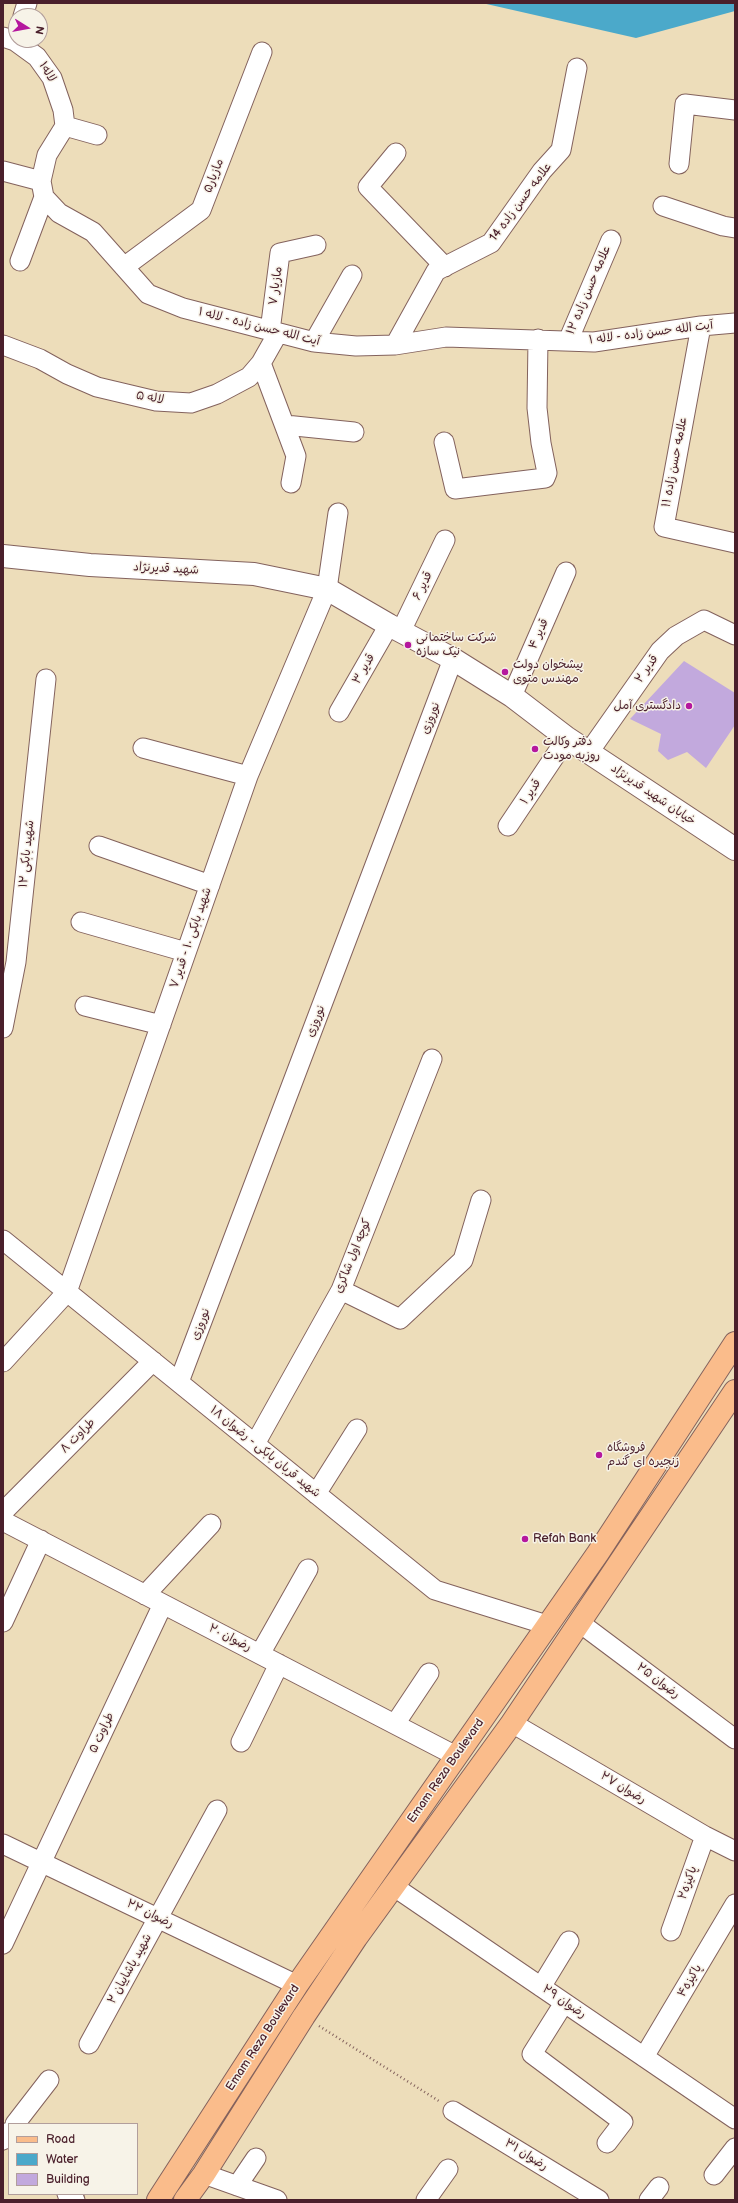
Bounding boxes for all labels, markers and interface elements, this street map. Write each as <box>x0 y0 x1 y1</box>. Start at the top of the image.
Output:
north arrow <box>8 8 48 48</box>
text: N <box>32 25 46 35</box>
street label: لاله۱ <box>35 59 59 85</box>
street label: مازیار۵ <box>201 157 227 195</box>
street label: علامه حسن زاده 14 <box>487 160 555 244</box>
street label: علامه حسن زاده ۱۲ <box>564 243 614 337</box>
street label: مازیار ۷ <box>266 266 286 306</box>
street label: آیت الله حسن زاده - لاله ۱ <box>197 305 321 349</box>
street label: آیت الله حسن زاده - لاله ۱ <box>588 318 714 348</box>
street label: لاله ۵ <box>135 388 165 408</box>
street label: علامه حسن زاده ۱۱ <box>659 416 691 508</box>
street label: شهید قدیرنژاد <box>133 560 199 578</box>
street label: قدیر ۶ <box>410 569 436 603</box>
street label: قدیر ۴ <box>526 617 552 651</box>
place label: شرکت ساختمانی نیک سازه <box>416 631 496 659</box>
marker: شرکت ساختمانی نیک سازه <box>403 640 413 650</box>
street label: قدیر ۳ <box>350 651 378 687</box>
street label: قدیر ۲ <box>632 652 662 686</box>
place label: پیشخوان دولت مهندس متوی <box>513 658 583 686</box>
marker: پیشخوان دولت مهندس متوی <box>500 667 510 677</box>
place label: دادگستری آمل <box>614 699 681 713</box>
street label: نوروزی <box>418 700 444 736</box>
marker: دادگستری آمل <box>684 701 694 711</box>
place label: دفتر وکالت روزبه مودت <box>543 735 600 763</box>
marker: دفتر وکالت روزبه مودت <box>530 744 540 754</box>
street label: خيابان شهيد قديرنژاد <box>608 761 698 829</box>
street label: قدیر ۱ <box>517 777 545 807</box>
street label: شهید بابکی ۱۲ <box>16 820 38 888</box>
street label: شهید بابکی ۱۰ - قدیر ۷ <box>167 886 215 990</box>
street label: نوروزی <box>303 1003 329 1039</box>
street label: کوچه اول شاکری <box>331 1217 375 1295</box>
street label: نوروزی <box>188 1306 214 1342</box>
street label: شهید قربان بابکی - رضوان ۱۸ <box>207 1403 323 1501</box>
street label: طراوت ۸ <box>58 1416 98 1456</box>
place label: فروشگاه زنجیره ای گندم <box>607 1441 679 1469</box>
marker: فروشگاه زنجیره ای گندم <box>594 1450 604 1460</box>
place label: Refah Bank <box>533 1532 596 1546</box>
marker: Refah Bank <box>520 1534 530 1544</box>
street label: رضوان ۲۰ <box>206 1621 254 1655</box>
street label: رضوان ۲۵ <box>633 1660 683 1702</box>
street label: طراوت ۵ <box>86 1710 118 1756</box>
street label: Emam Reza Boulevard <box>405 1716 487 1826</box>
street label: رضوان ۲۷ <box>598 1769 648 1807</box>
street label: پاکیزه۲ <box>675 1864 701 1902</box>
street label: رضوان ۲۲ <box>124 1896 176 1932</box>
street label: شهید پاشاییان ۲ <box>105 1931 155 2007</box>
street label: پاکیزه۴ <box>675 1962 705 2000</box>
street label: Emam Reza Boulevard <box>223 1982 303 2094</box>
street label: رضوان ۲۹ <box>539 1982 589 2022</box>
legend <box>8 2123 138 2195</box>
text: Road <box>46 2132 75 2147</box>
street label: رضوان ۳۱ <box>502 2136 550 2174</box>
text: Water <box>46 2152 78 2167</box>
text: Building <box>46 2172 90 2187</box>

